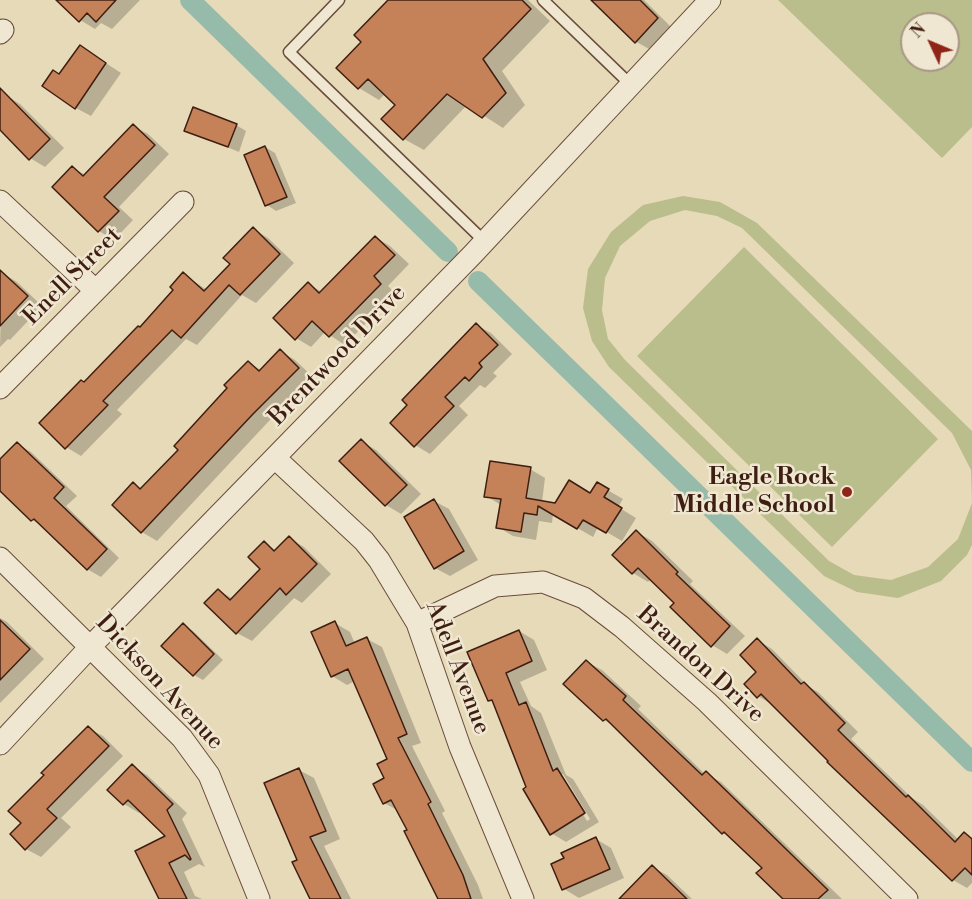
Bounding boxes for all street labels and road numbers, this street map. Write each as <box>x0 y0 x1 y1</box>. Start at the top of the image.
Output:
street label: Enell Street <box>18 222 128 332</box>
street label: Brentwood Drive <box>263 279 413 433</box>
street label: Adell Avenue <box>418 597 496 739</box>
street label: Brandon Drive <box>631 600 769 730</box>
street label: Dickson Avenue <box>89 609 229 757</box>

